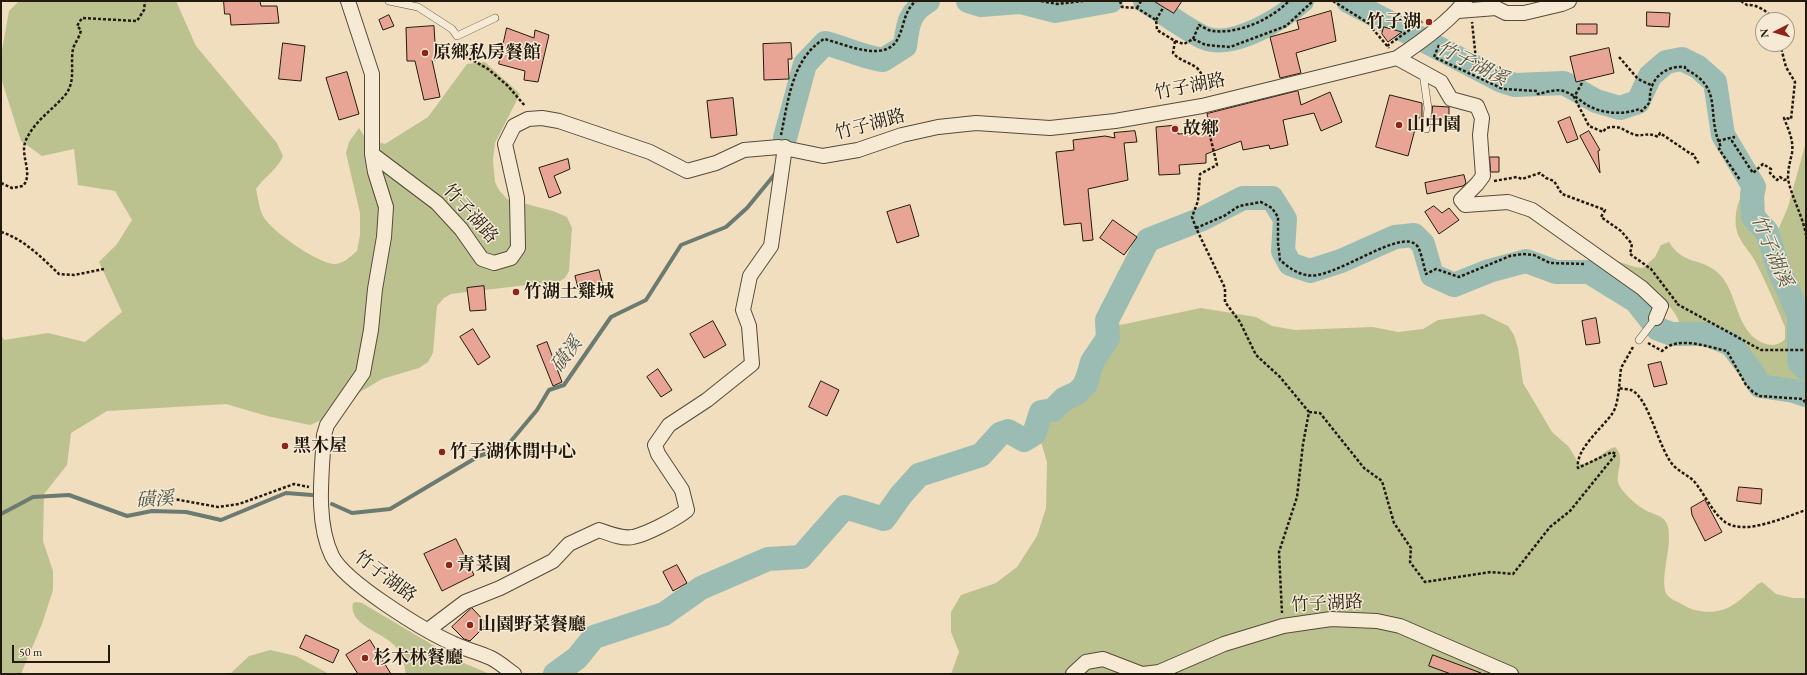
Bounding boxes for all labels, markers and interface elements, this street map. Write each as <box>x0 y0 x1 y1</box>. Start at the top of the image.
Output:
place label: 竹子湖 <box>1367 11 1421 33</box>
north arrow <box>1755 12 1795 52</box>
marker: 竹子湖 <box>1424 17 1434 27</box>
text: N <box>1757 28 1771 38</box>
water label: 竹子湖溪 <box>1433 37 1511 91</box>
place label: 原鄉私房餐館 <box>433 42 541 64</box>
marker: 原鄉私房餐館 <box>420 48 430 58</box>
street label: 竹子湖路 <box>1153 70 1227 104</box>
street label: 竹子湖路 <box>832 105 908 145</box>
place label: 山中園 <box>1407 114 1461 136</box>
place label: 故鄉 <box>1183 118 1219 140</box>
marker: 山中園 <box>1394 120 1404 130</box>
marker: 故鄉 <box>1170 124 1180 134</box>
street label: 竹子湖路 <box>438 180 502 248</box>
water label: 竹子湖溪 <box>1746 212 1796 290</box>
place label: 竹湖土雞城 <box>524 281 614 303</box>
marker: 竹湖土雞城 <box>511 287 521 297</box>
water label: 磺溪 <box>546 333 588 377</box>
place label: 黑木屋 <box>293 435 347 457</box>
marker: 黑木屋 <box>280 441 290 451</box>
place label: 竹子湖休閒中心 <box>450 441 576 463</box>
marker: 竹子湖休閒中心 <box>437 447 447 457</box>
water label: 磺溪 <box>135 488 175 512</box>
street label: 竹子湖路 <box>350 547 420 607</box>
place label: 青菜園 <box>457 554 511 576</box>
marker: 青菜園 <box>444 560 454 570</box>
street label: 竹子湖路 <box>1290 591 1364 617</box>
place label: 山園野菜餐廳 <box>478 614 586 636</box>
marker: 山園野菜餐廳 <box>465 620 475 630</box>
scale bar <box>14 637 112 663</box>
text: 50 m <box>19 644 42 660</box>
place label: 杉木林餐廳 <box>373 647 463 669</box>
marker: 杉木林餐廳 <box>360 653 370 663</box>

